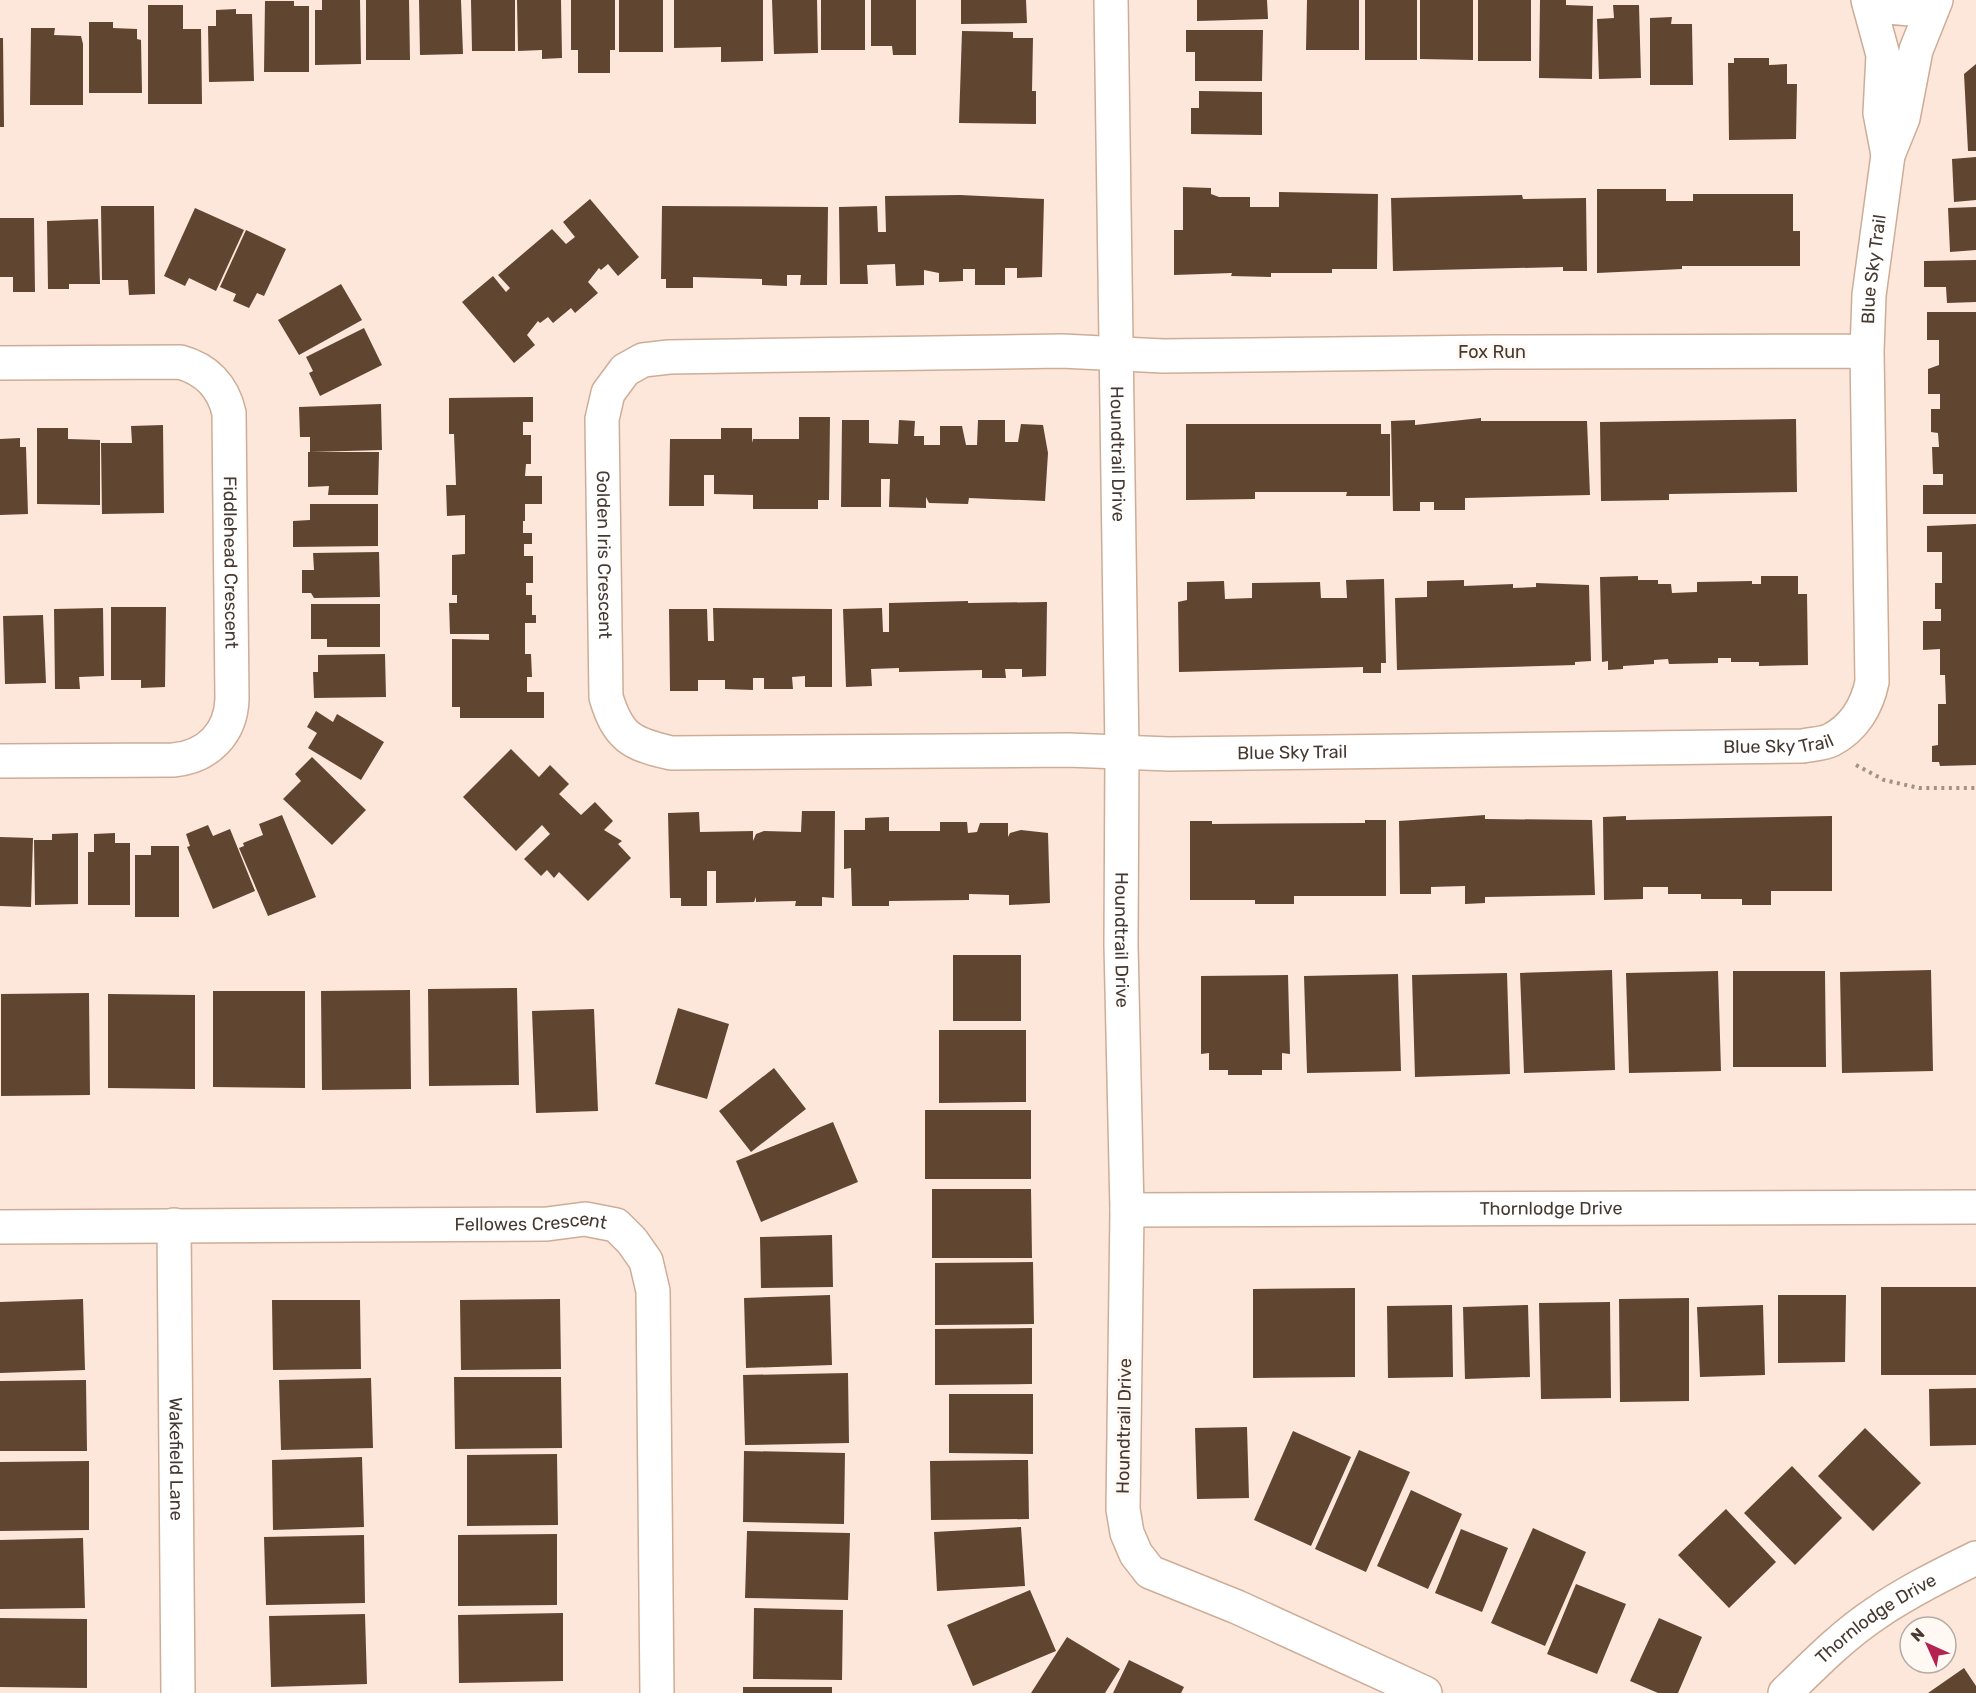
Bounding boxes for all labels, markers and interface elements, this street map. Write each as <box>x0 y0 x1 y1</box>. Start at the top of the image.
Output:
street label: Blue Sky Trail <box>1857 213 1891 324</box>
street label: Fox Run <box>1458 341 1526 363</box>
street label: Houndtrail Drive <box>1106 386 1130 522</box>
street label: Golden Iris Crescent <box>592 470 616 639</box>
street label: Fiddlehead Crescent <box>219 476 242 649</box>
street label: Blue Sky Trail <box>1723 729 1837 758</box>
street label: Blue Sky Trail <box>1237 741 1347 764</box>
street label: Houndtrail Drive <box>1110 872 1133 1008</box>
street label: Thornlodge Drive <box>1479 1197 1623 1220</box>
street label: Fellowes Crescent <box>454 1208 609 1236</box>
street label: Houndtrail Drive <box>1112 1358 1136 1494</box>
street label: Wakefield Lane <box>164 1397 188 1521</box>
street label: Thornlodge Drive <box>1811 1569 1940 1669</box>
north arrow <box>1898 1615 1958 1675</box>
text: N <box>1907 1624 1929 1646</box>

